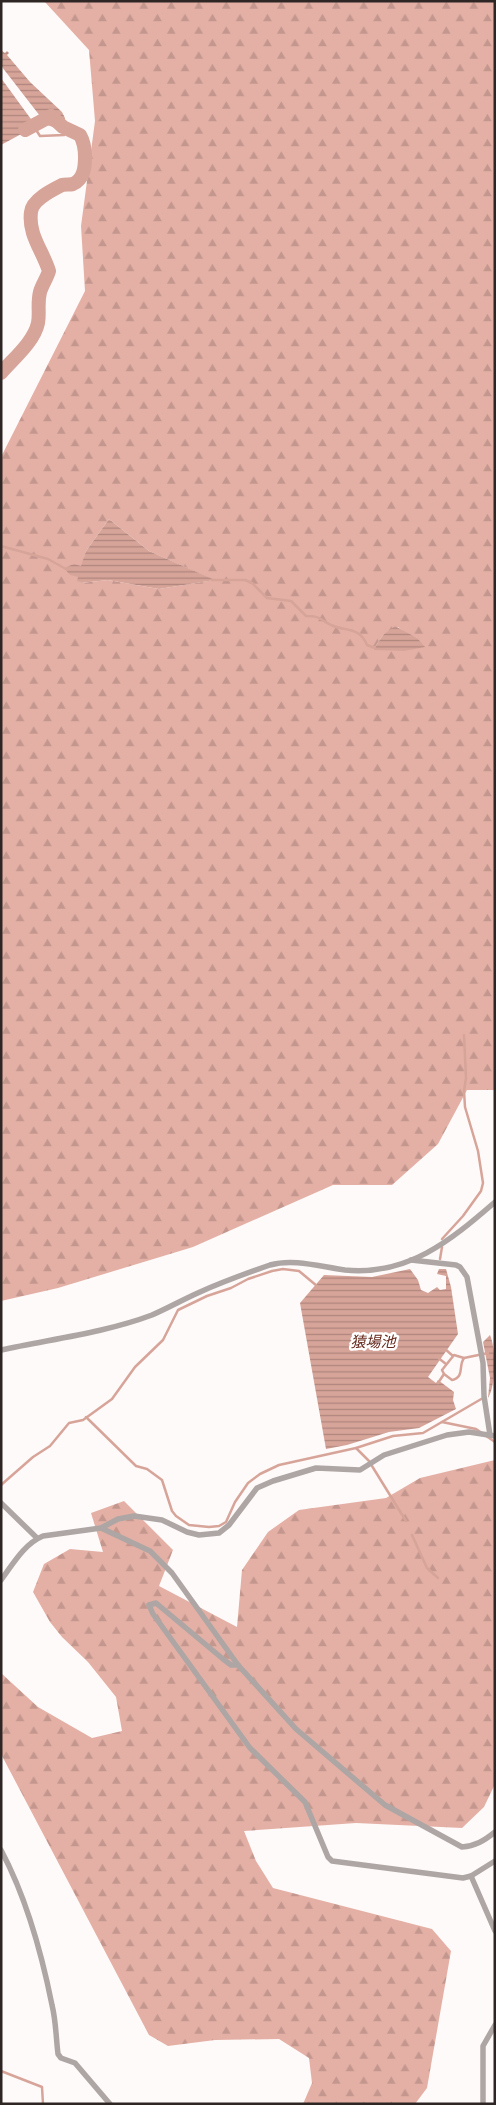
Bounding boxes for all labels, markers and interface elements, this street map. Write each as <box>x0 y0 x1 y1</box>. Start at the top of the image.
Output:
water label: 猿場池 <box>350 1333 397 1351</box>

